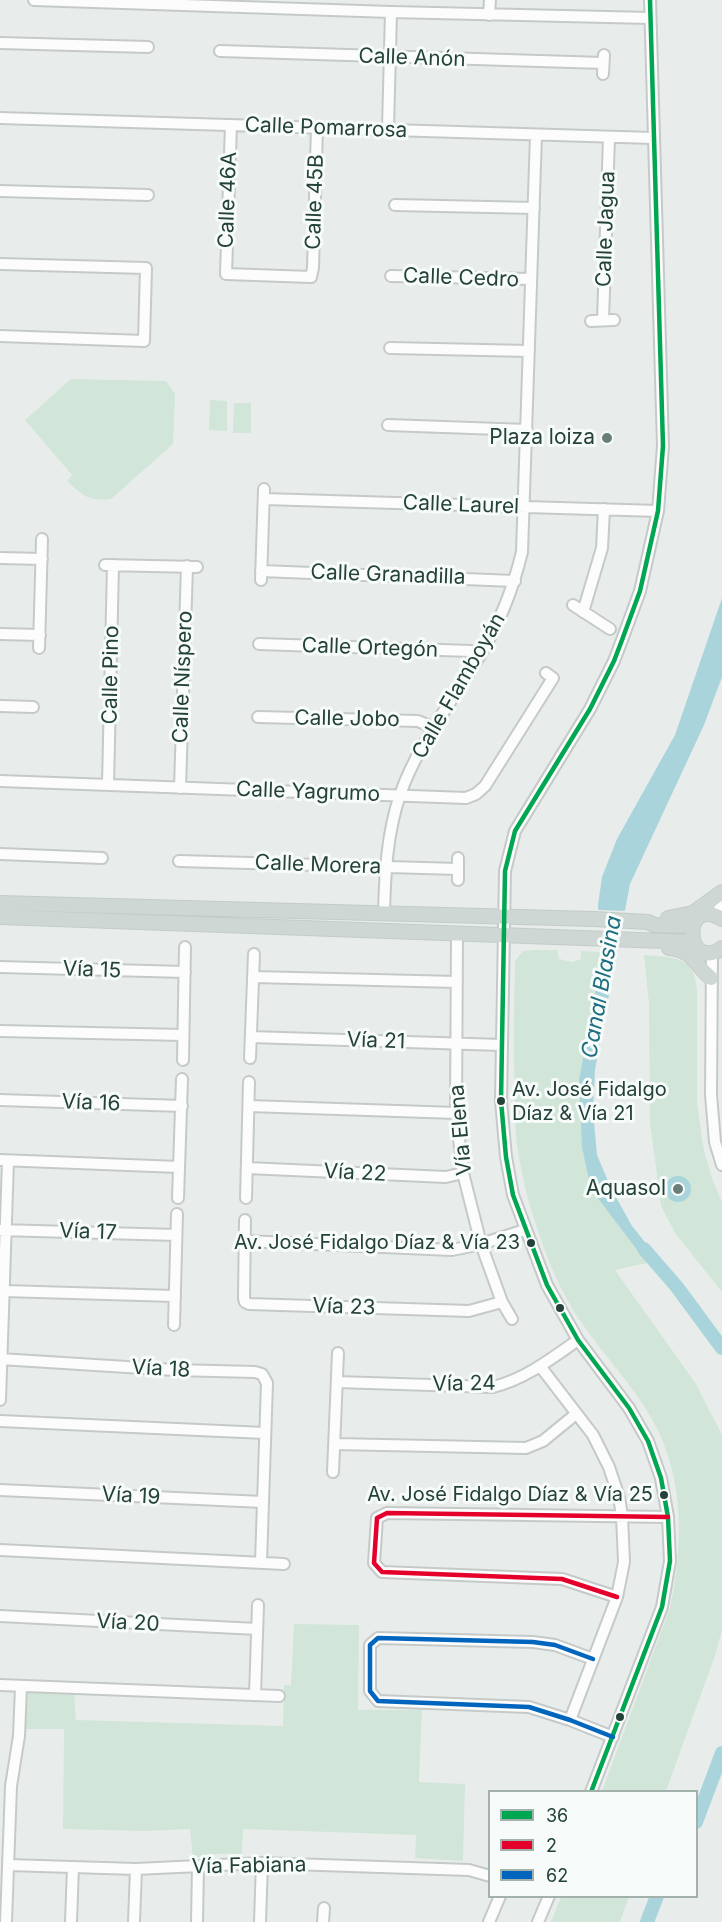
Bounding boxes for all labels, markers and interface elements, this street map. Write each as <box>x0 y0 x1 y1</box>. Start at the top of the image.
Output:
street label: Calle Anón <box>358 44 466 72</box>
street label: Calle Pomarrosa <box>244 113 408 143</box>
street label: Calle 46A <box>214 151 242 249</box>
street label: Calle 45B <box>301 154 329 250</box>
street label: Calle Jagua <box>591 170 621 288</box>
street label: Calle Cedro <box>403 263 519 293</box>
place label: Plaza loiza <box>489 425 595 451</box>
marker: Plaza loiza <box>600 431 614 445</box>
street label: Calle Laurel <box>402 490 520 520</box>
street label: Calle Granadilla <box>310 560 466 590</box>
street label: Calle Flamboyán <box>407 609 511 763</box>
street label: Calle Níspero <box>168 610 198 744</box>
street label: Calle Pino <box>98 625 124 725</box>
street label: Calle Ortegón <box>301 633 439 663</box>
street label: Calle Jobo <box>294 705 400 733</box>
street label: Calle Yagrumo <box>236 777 380 807</box>
street label: Calle Morera <box>254 850 382 880</box>
water label: Canal Blasina <box>576 914 628 1060</box>
street label: Vía 15 <box>62 956 122 984</box>
street label: Vía 21 <box>346 1027 406 1055</box>
place label: Av. José Fidalgo Díaz & Vía 21 <box>512 1078 667 1125</box>
street label: Vía Elena <box>444 1083 478 1177</box>
street label: Vía 16 <box>61 1089 121 1117</box>
marker: Av. José Fidalgo Díaz & Vía 21 <box>495 1095 507 1107</box>
street label: Vía 22 <box>323 1159 387 1187</box>
place label: Aquasol <box>586 1176 666 1202</box>
marker: Aquasol <box>671 1182 685 1196</box>
street label: Vía 17 <box>59 1218 117 1246</box>
place label: Av. José Fidalgo Díaz & Vía 23 <box>234 1231 520 1255</box>
marker: Av. José Fidalgo Díaz & Vía 23 <box>525 1237 537 1249</box>
street label: Vía 23 <box>312 1293 376 1321</box>
unlabelled marker <box>554 1302 566 1314</box>
street label: Vía 18 <box>131 1355 191 1383</box>
street label: Vía 24 <box>432 1371 496 1397</box>
street label: Vía 19 <box>101 1482 161 1510</box>
place label: Av. José Fidalgo Díaz & Vía 25 <box>367 1483 653 1507</box>
marker: Av. José Fidalgo Díaz & Vía 25 <box>658 1489 670 1501</box>
street label: Vía 20 <box>96 1609 160 1637</box>
unlabelled marker <box>614 1711 626 1723</box>
legend <box>488 1790 698 1898</box>
text: 36 <box>546 1805 568 1826</box>
text: 2 <box>546 1835 557 1856</box>
street label: Vía Fabiana <box>191 1852 307 1880</box>
text: 62 <box>546 1865 568 1886</box>

